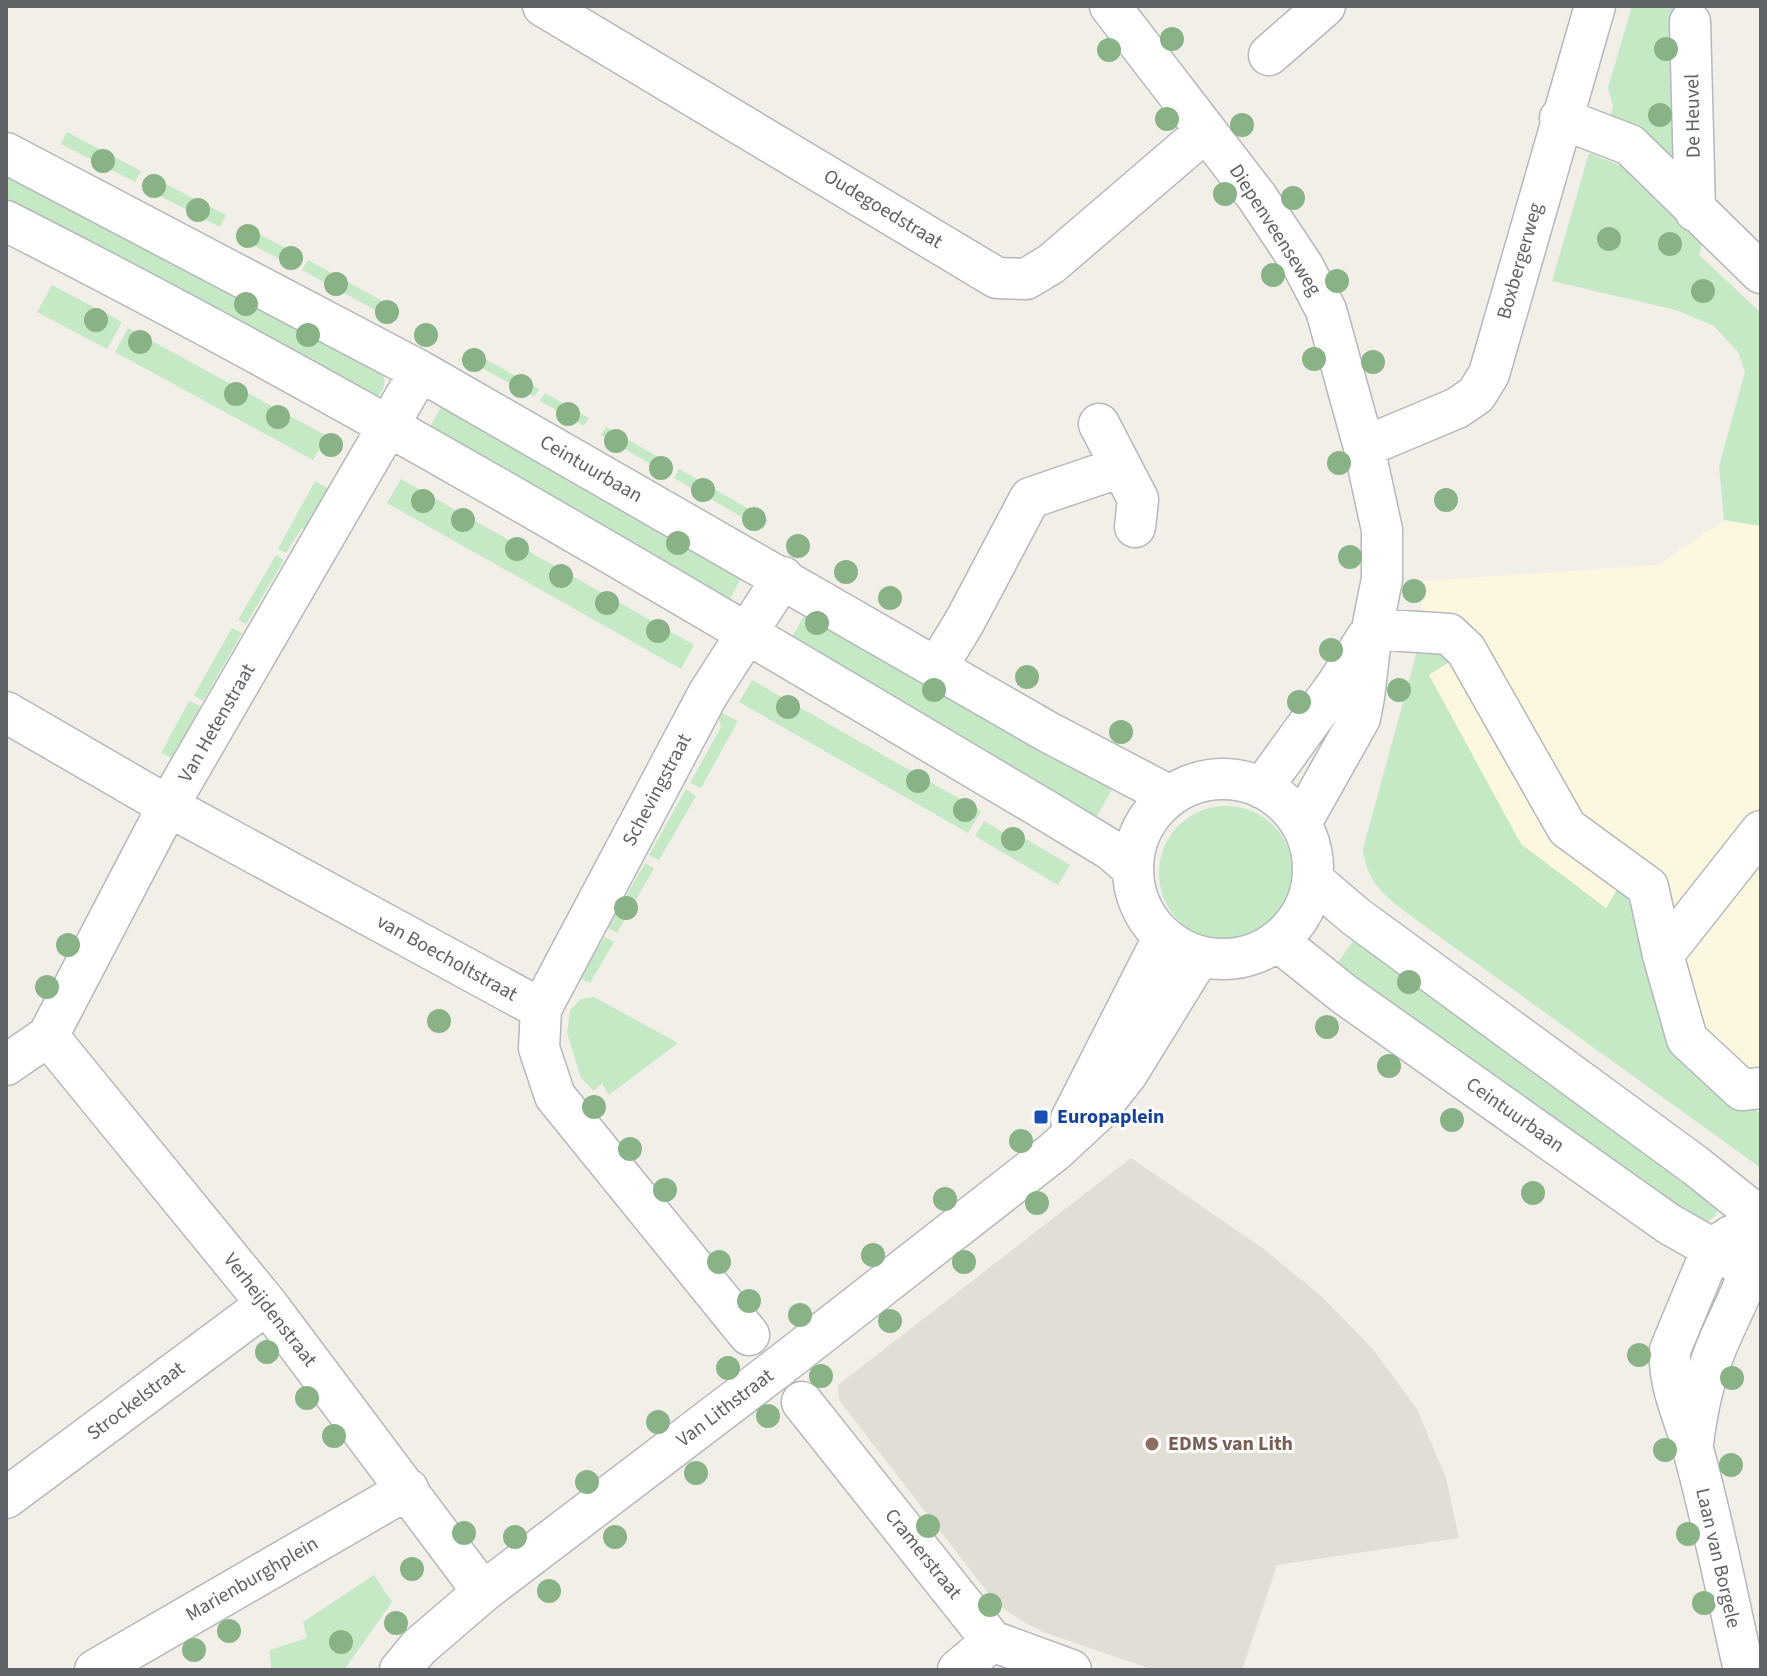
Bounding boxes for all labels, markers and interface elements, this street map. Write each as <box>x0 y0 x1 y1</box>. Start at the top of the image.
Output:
street label: De Heuvel <box>1678 74 1708 158</box>
street label: Diepenveenseweg <box>1222 159 1328 301</box>
street label: Oudegoedstraat <box>818 162 948 256</box>
street label: Boxbergerweg <box>1490 199 1550 323</box>
street label: Ceintuurbaan <box>534 428 648 510</box>
street label: Van Hetenstraat <box>172 658 262 788</box>
street label: Schevingstraat <box>616 729 699 851</box>
street label: van Boecholtstraat <box>372 908 523 1008</box>
street label: Ceintuurbaan <box>1460 1071 1570 1159</box>
place label: Europaplein <box>1057 1103 1164 1131</box>
marker: Europaplein <box>1032 1108 1050 1126</box>
street label: Verheijdenstraat <box>217 1247 323 1373</box>
street label: Strockelstraat <box>81 1355 191 1447</box>
street label: Van Lithstraat <box>671 1362 780 1454</box>
place label: EDMS van Lith <box>1168 1430 1293 1458</box>
marker: EDMS van Lith <box>1143 1435 1161 1453</box>
street label: Laan van Borgele <box>1688 1485 1748 1631</box>
street label: Cramerstraat <box>878 1503 968 1605</box>
street label: Marienburghplein <box>180 1530 324 1628</box>

